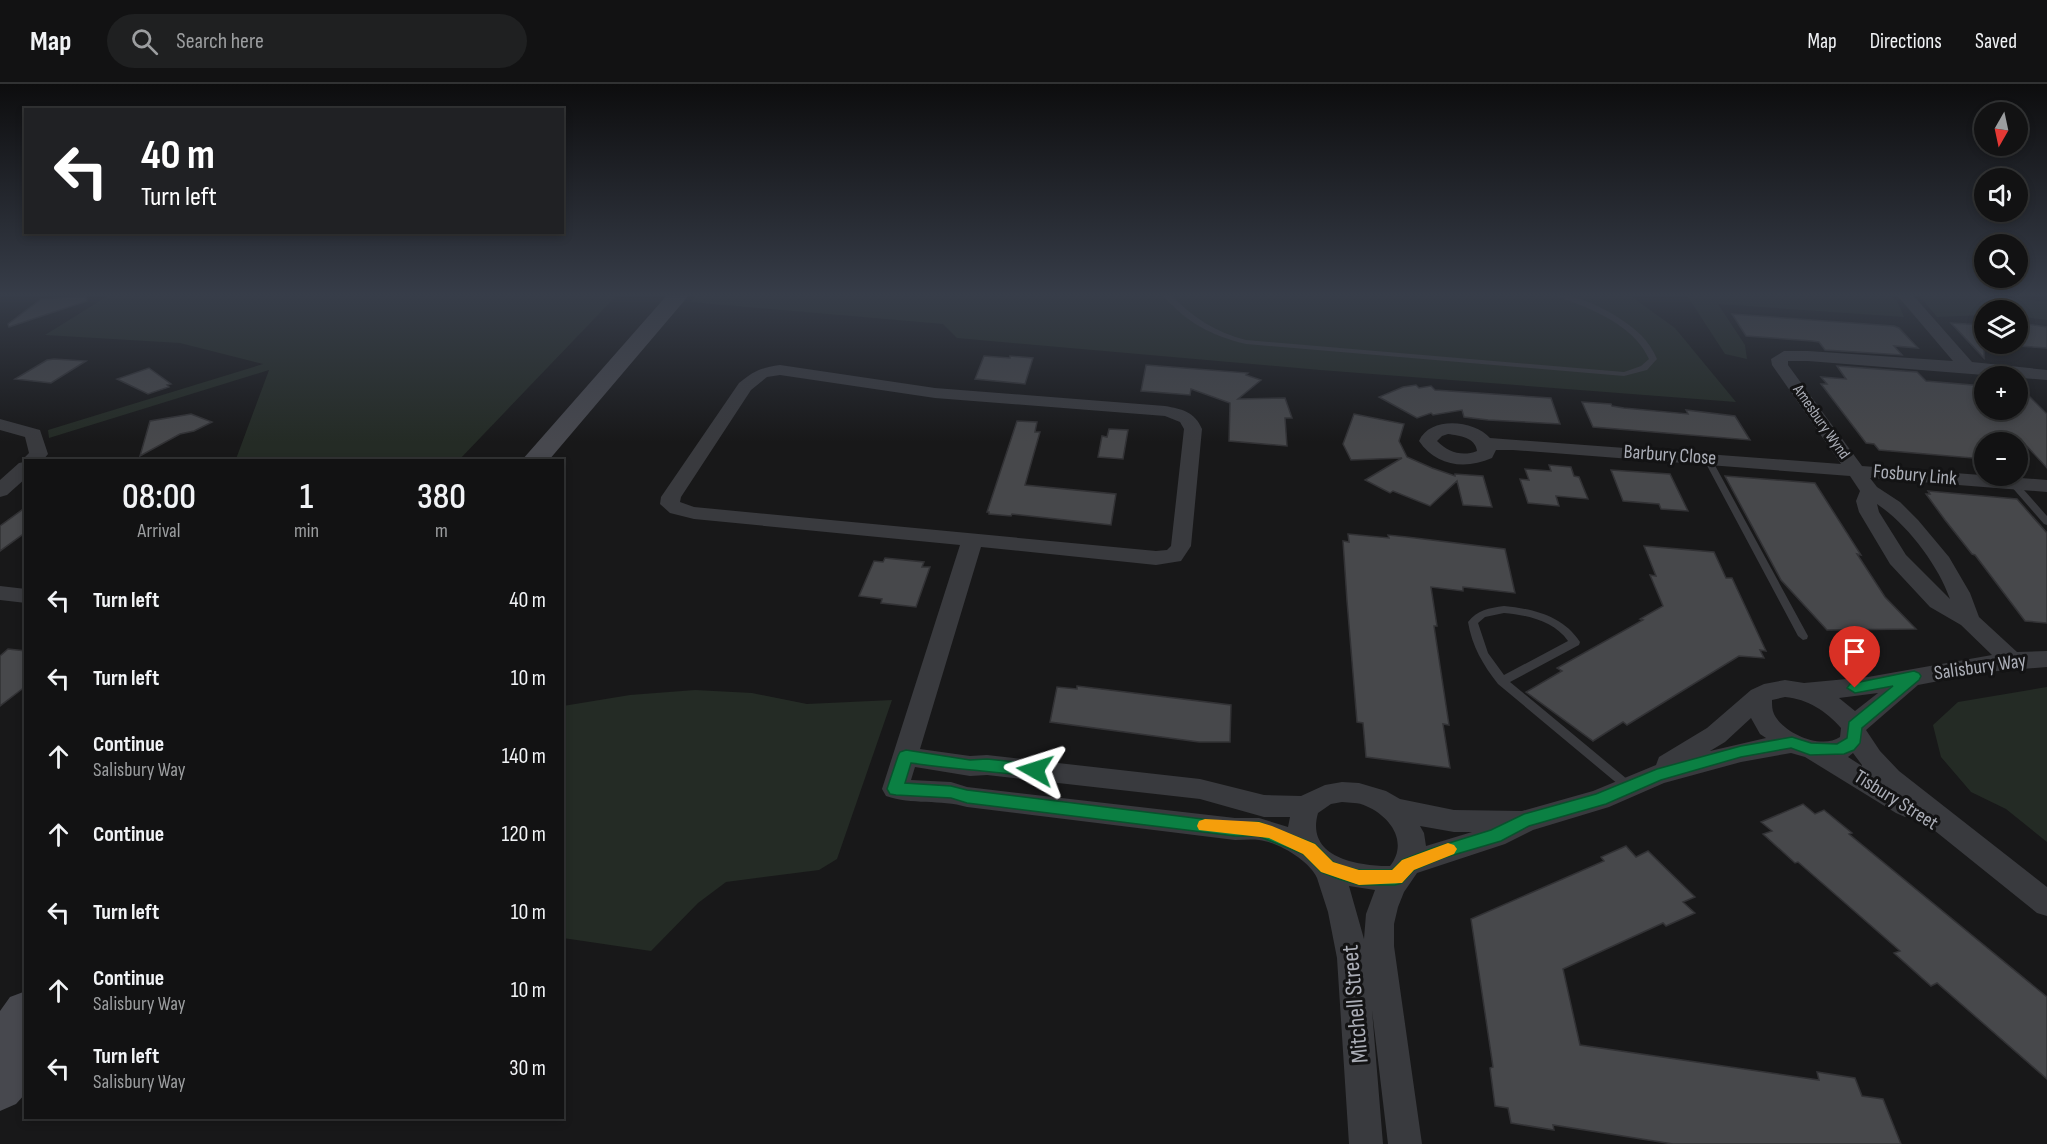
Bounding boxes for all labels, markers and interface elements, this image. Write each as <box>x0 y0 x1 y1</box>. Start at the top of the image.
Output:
search box <box>107 14 527 68</box>
text: Map <box>30 25 71 58</box>
icon: search <box>128 25 161 58</box>
text: Search here <box>176 28 264 55</box>
text: Map <box>1807 29 1837 54</box>
text: Directions <box>1870 29 1942 54</box>
text: Saved <box>1975 29 2017 54</box>
north arrow <box>1974 102 2028 156</box>
map controls <box>1974 102 2028 486</box>
text: 40 m <box>141 130 215 181</box>
icon: left <box>42 132 120 210</box>
button: sound <box>1974 168 2028 222</box>
text: Turn left <box>141 181 217 213</box>
button: search <box>1974 234 2028 288</box>
button: layers <box>1974 300 2028 354</box>
button: + <box>1974 366 2028 420</box>
street label: Amesbury Wynd <box>1788 380 1854 463</box>
button: − <box>1974 432 2028 486</box>
street label: Barbury Close <box>1623 440 1717 470</box>
street label: Fosbury Link <box>1872 459 1958 491</box>
text: 08:00 <box>122 476 196 519</box>
text: 1 <box>300 476 313 519</box>
text: 380 <box>417 476 466 519</box>
text: Arrival <box>138 519 181 543</box>
text: min <box>294 519 319 543</box>
text: m <box>435 519 448 543</box>
icon: left <box>42 584 75 617</box>
text: Turn left <box>93 587 159 614</box>
text: 40 m <box>509 587 546 614</box>
pin <box>1829 626 1880 688</box>
icon: arrive <box>1838 635 1871 668</box>
street label: Salisbury Way <box>1933 649 2028 685</box>
icon: left <box>42 662 75 695</box>
text: Turn left <box>93 665 159 692</box>
text: 10 m <box>511 665 546 692</box>
text: Continue <box>93 731 164 758</box>
position arrow <box>1003 738 1067 802</box>
icon: ahead <box>42 740 75 773</box>
text: 140 m <box>502 743 546 770</box>
text: Salisbury Way <box>93 758 186 782</box>
street label: Tisbury Street <box>1849 765 1943 835</box>
icon: ahead <box>42 818 75 851</box>
text: Continue <box>93 821 164 848</box>
text: 120 m <box>502 821 546 848</box>
icon: left <box>42 896 75 929</box>
text: Turn left <box>93 899 159 926</box>
text: 10 m <box>511 899 546 926</box>
street label: Mitchell Street <box>1335 944 1375 1064</box>
text: Continue <box>93 965 164 992</box>
icon: ahead <box>42 974 75 1007</box>
text: 10 m <box>511 977 546 1004</box>
text: Salisbury Way <box>93 992 186 1016</box>
text: Turn left <box>93 1043 159 1070</box>
icon: left <box>42 1052 75 1085</box>
text: 30 m <box>509 1055 546 1082</box>
text: Salisbury Way <box>93 1070 186 1094</box>

